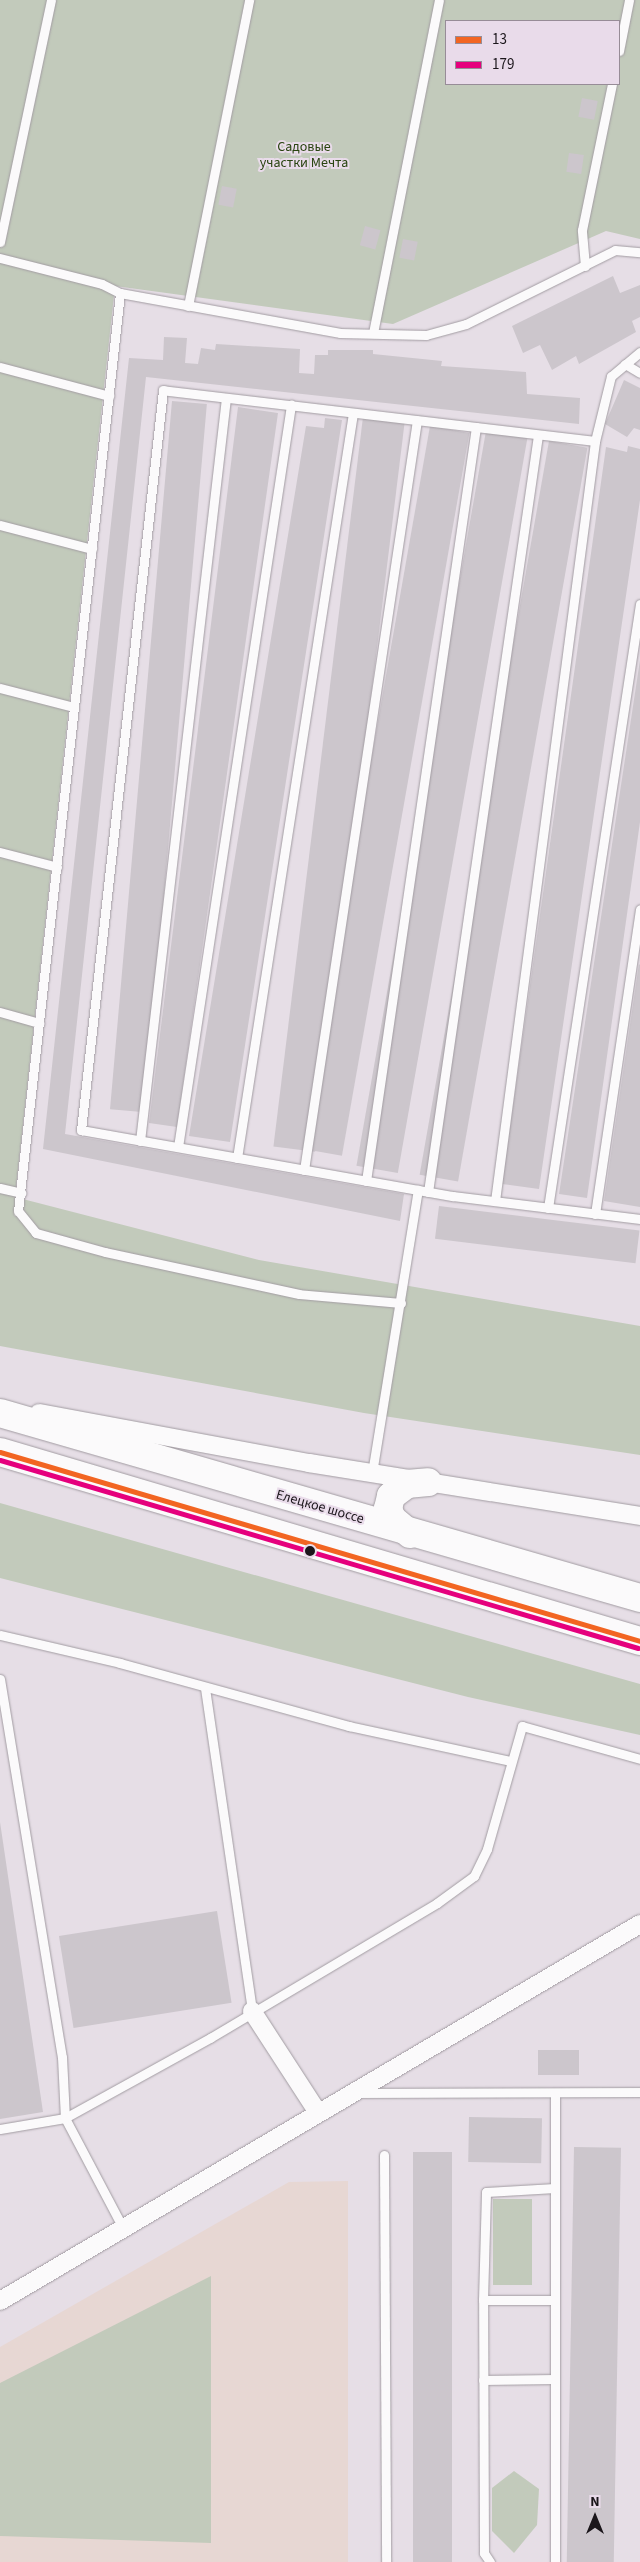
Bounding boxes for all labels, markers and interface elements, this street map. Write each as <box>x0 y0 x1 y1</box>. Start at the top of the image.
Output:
legend <box>445 20 620 85</box>
text: 13 <box>492 29 507 50</box>
text: 179 <box>492 54 514 75</box>
park label: Садовые участки Мечта <box>260 139 348 172</box>
street label: Елецкое шоссе <box>274 1486 366 1528</box>
unlabelled marker <box>305 1546 315 1556</box>
north arrow <box>570 2492 620 2542</box>
text: N <box>590 2492 600 2512</box>

